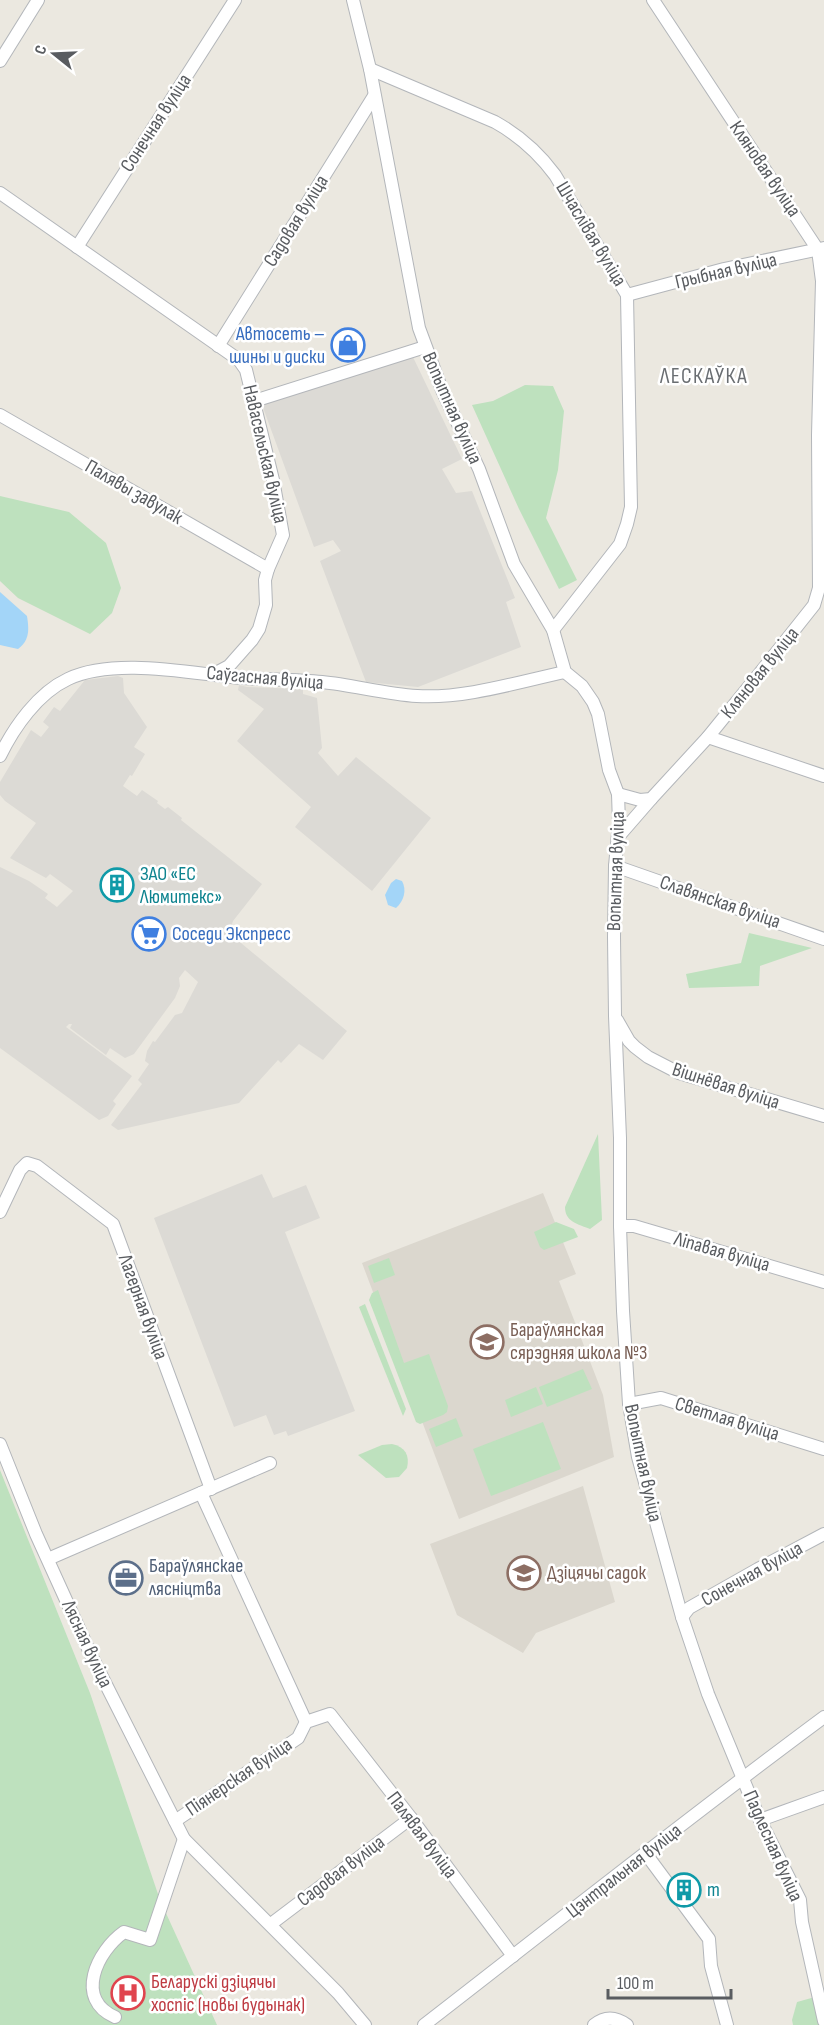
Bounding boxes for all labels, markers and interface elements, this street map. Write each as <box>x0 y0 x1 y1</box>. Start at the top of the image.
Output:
north arrow <box>24 24 84 84</box>
text: С <box>31 43 51 57</box>
street label: Сонечная вуліца <box>115 69 197 177</box>
street label: Кляновая вуліца <box>724 116 806 222</box>
street label: Садовая вуліца <box>258 171 334 271</box>
street label: Шчаслівая вуліца <box>550 177 632 291</box>
street label: Грыбная вуліца <box>673 248 779 294</box>
place label: Автосеть – шины и диски <box>229 322 325 369</box>
shop icon: Автосеть – шины и диски <box>330 327 366 363</box>
street label: Вопытная вуліца <box>417 348 487 468</box>
district label: ЛЕСКАЎКА <box>659 363 748 390</box>
street label: Навасельская вуліца <box>237 382 293 526</box>
street label: Палявы завулак <box>81 454 188 530</box>
street label: Кляновая вуліца <box>716 622 804 724</box>
street label: Саўгасная вуліца <box>205 661 325 695</box>
street label: Вопытная вуліца <box>602 811 630 931</box>
place label: ЗАО «ЕС Люмитекс» <box>139 862 222 909</box>
building icon: ЗАО «ЕС Люмитекс» <box>99 867 135 903</box>
street label: Славянская вуліца <box>656 870 784 934</box>
supermarket icon: Соседи Экспресс <box>131 916 167 952</box>
place label: Соседи Экспресс <box>172 922 291 946</box>
street label: Вішнёвая вуліца <box>669 1057 783 1115</box>
street label: Ліпавая вуліца <box>670 1227 773 1277</box>
street label: Лагерная вуліца <box>113 1250 173 1363</box>
place label: Бараўлянская сярэдняя школа №3 <box>510 1318 647 1365</box>
school or university icon: Бараўлянская сярэдняя школа №3 <box>469 1324 505 1360</box>
street label: Светлая вуліца <box>672 1392 782 1446</box>
street label: Вопытная вуліца <box>619 1402 667 1524</box>
street label: Сонечная вуліца <box>697 1536 807 1612</box>
place label: Бараўлянскае лясніцтва <box>149 1554 243 1601</box>
school or university icon: Дзіцячы садок <box>506 1555 542 1591</box>
office icon: Бараўлянскае лясніцтва <box>108 1560 144 1596</box>
place label: Дзіцячы садок <box>547 1561 647 1585</box>
street label: Лясная вуліца <box>56 1595 118 1692</box>
street label: Піянерская вуліца <box>181 1733 297 1821</box>
street label: Палявая вуліца <box>382 1787 462 1883</box>
street label: Падлесная вуліца <box>738 1787 808 1905</box>
street label: Цэнтральная вуліца <box>562 1819 686 1923</box>
street label: Садовая вуліца <box>292 1830 390 1912</box>
building icon: т <box>666 1872 702 1908</box>
place label: т <box>707 1878 720 1902</box>
scale bar <box>608 1962 731 2000</box>
place label: Беларускі дзіцячы хоспіс (новы будынак) <box>151 1970 305 2017</box>
text: 100 m <box>617 1973 654 1994</box>
hospital icon: Беларускі дзіцячы хоспіс (новы будынак) <box>110 1975 146 2011</box>

